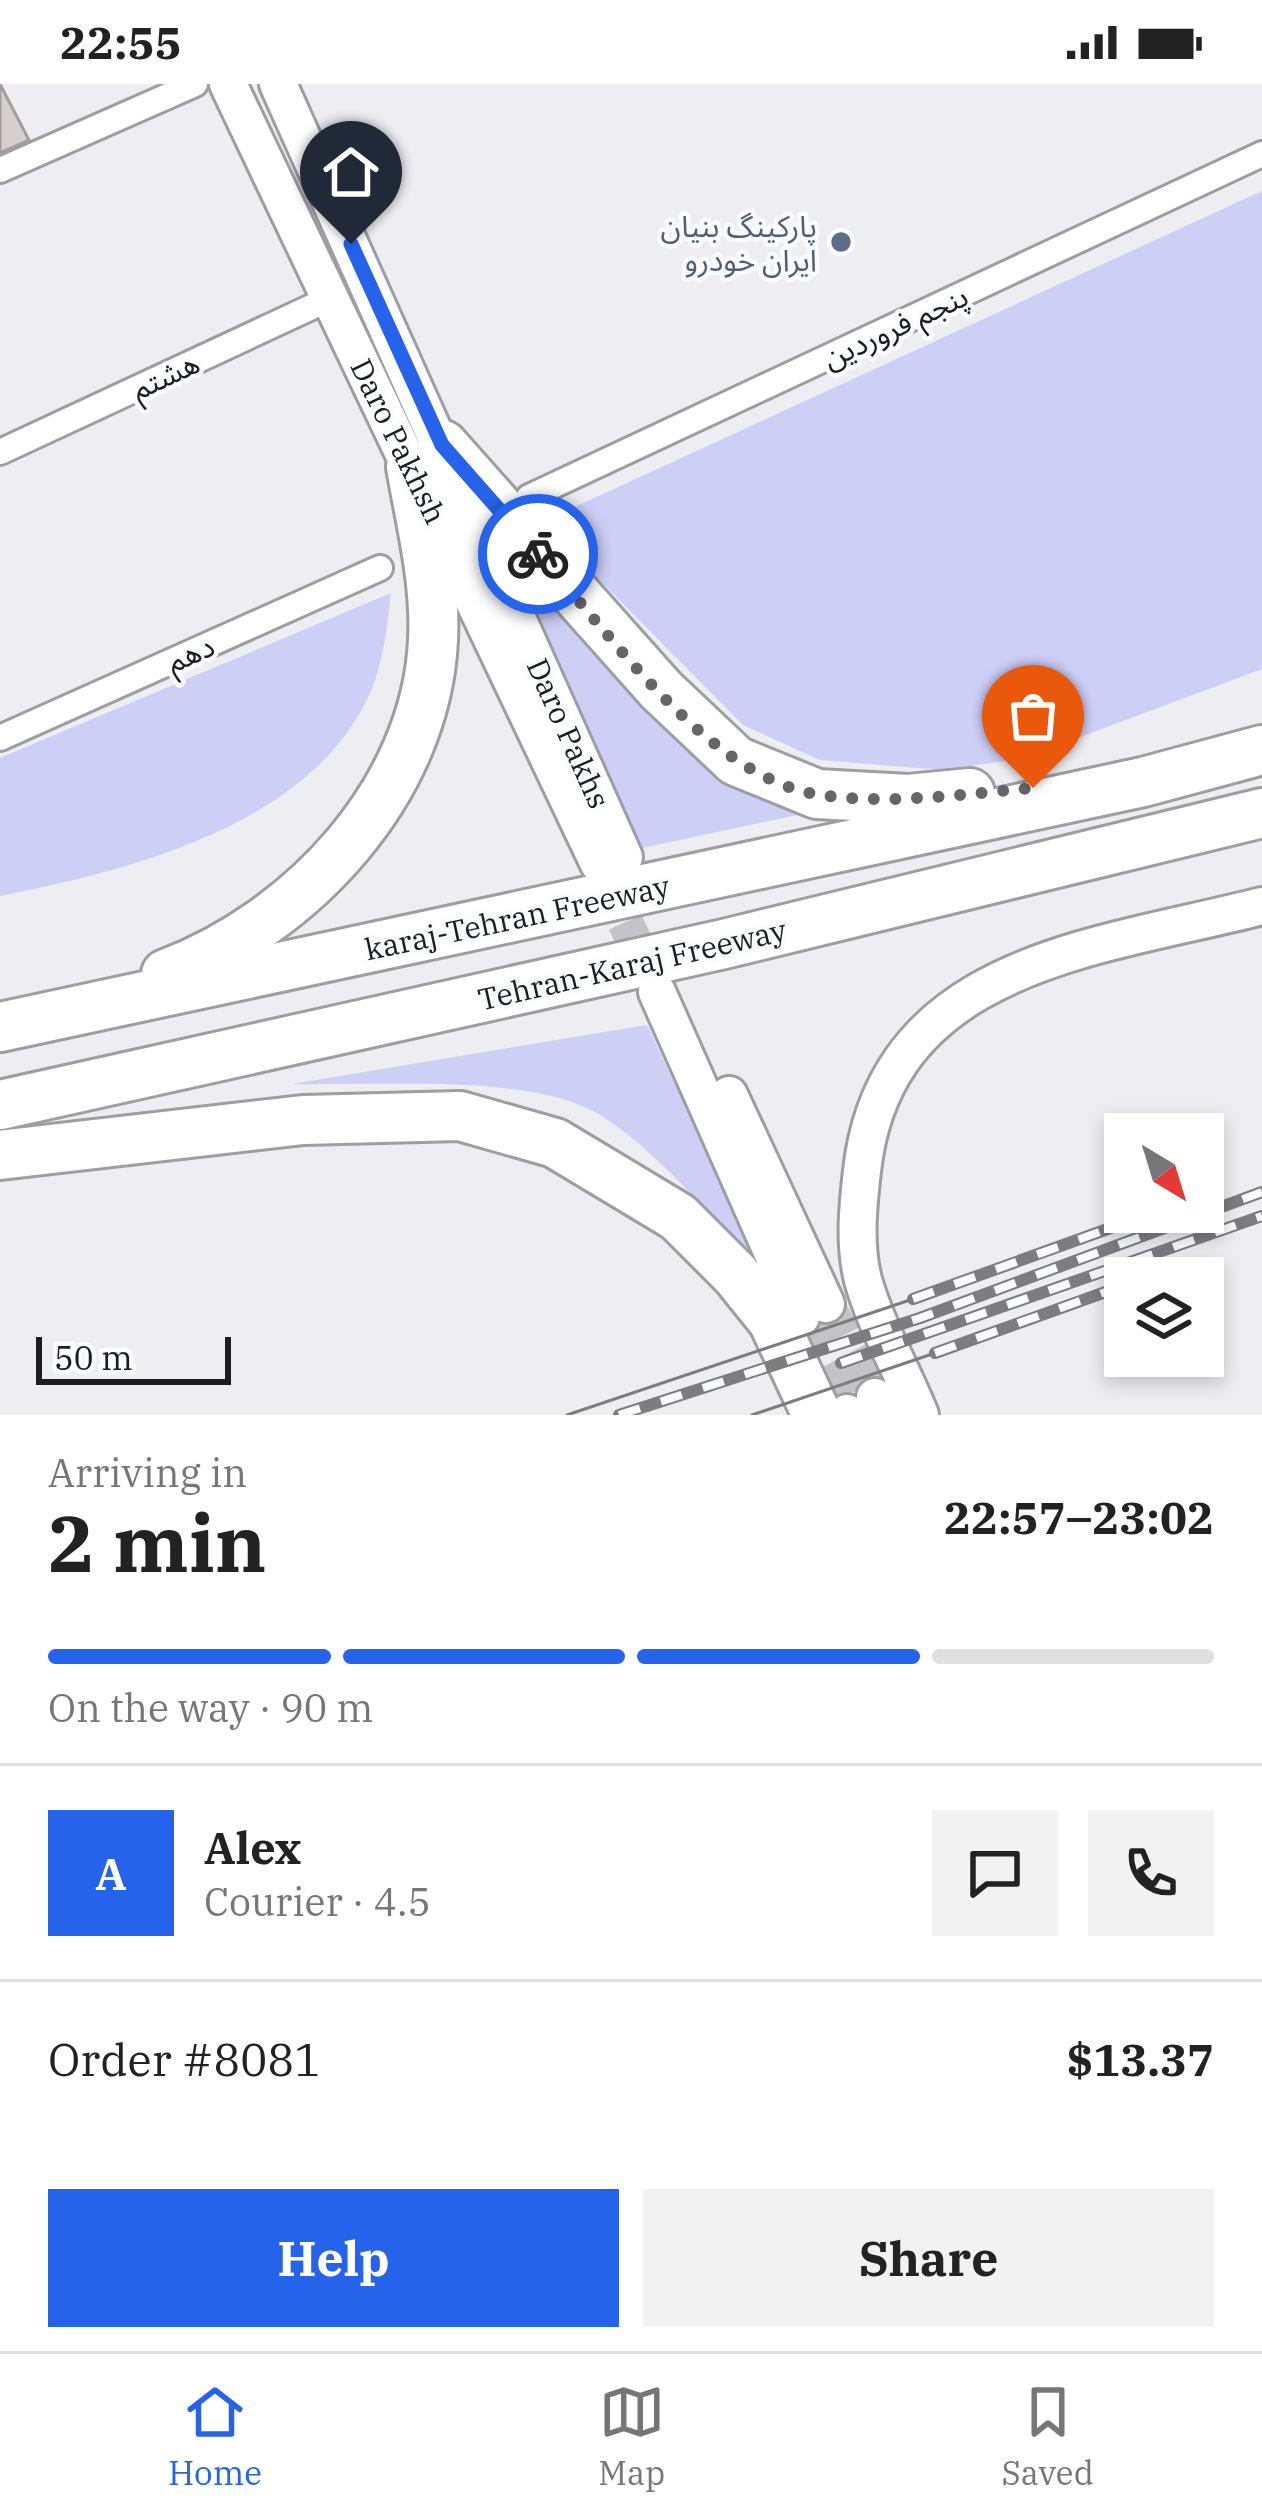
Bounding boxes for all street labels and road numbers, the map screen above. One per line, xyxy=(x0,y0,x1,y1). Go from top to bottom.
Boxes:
street label: پنجم فروردین xyxy=(816,275,976,381)
street label: هشتم xyxy=(125,342,207,412)
street label: Daro Pakhsh xyxy=(342,352,456,530)
street label: دهم xyxy=(160,625,222,685)
street label: Daro Pakhs xyxy=(519,652,619,814)
street label: karaj-Tehran Freeway xyxy=(361,866,673,968)
street label: Tehran-Karaj Freeway xyxy=(474,910,790,1018)

